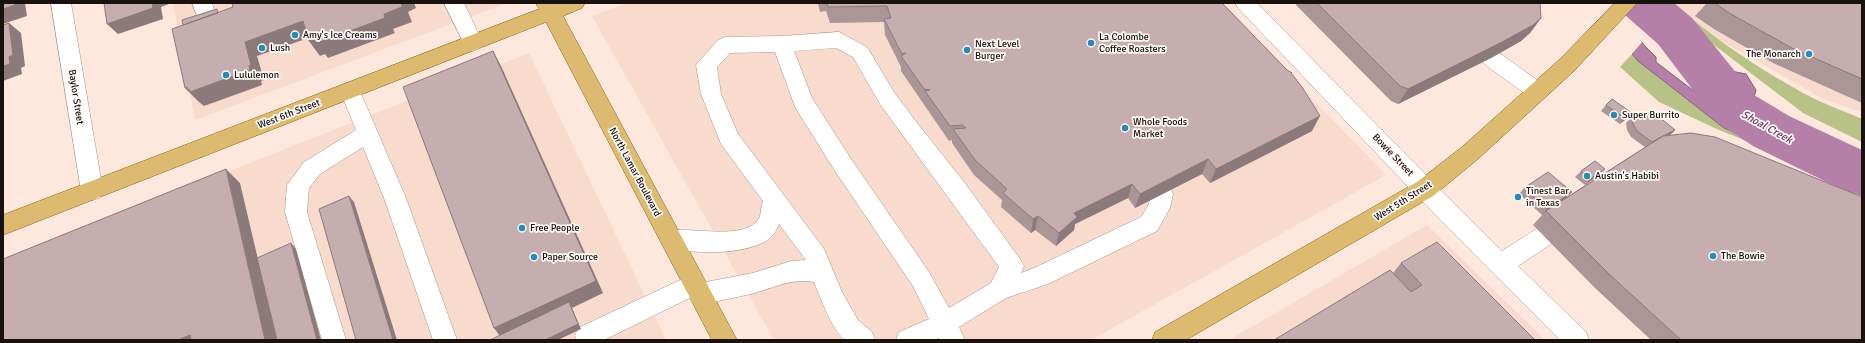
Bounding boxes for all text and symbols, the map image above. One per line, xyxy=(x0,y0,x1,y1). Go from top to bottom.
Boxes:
place label: Amy's Ice Creams xyxy=(303,29,378,41)
marker: Amy's Ice Creams xyxy=(290,30,300,40)
place label: La Colombe Coffee Roasters xyxy=(1099,31,1166,55)
place label: Next Level Burger xyxy=(975,38,1019,62)
marker: La Colombe Coffee Roasters xyxy=(1086,38,1096,48)
place label: Lush xyxy=(270,42,290,54)
marker: Lush xyxy=(257,43,267,53)
marker: Next Level Burger xyxy=(962,45,972,55)
place label: The Monarch xyxy=(1746,48,1801,60)
marker: The Monarch xyxy=(1804,49,1814,59)
street label: Baylor Street xyxy=(66,69,86,126)
place label: Lululemon xyxy=(234,69,279,81)
marker: Lululemon xyxy=(221,70,231,80)
street label: West 6th Street xyxy=(256,96,322,131)
water label: Shoal Creek xyxy=(1739,108,1796,147)
place label: Super Burrito xyxy=(1622,109,1680,121)
marker: Super Burrito xyxy=(1609,110,1619,120)
place label: Whole Foods Market xyxy=(1133,116,1188,140)
marker: Whole Foods Market xyxy=(1120,123,1130,133)
street label: North Lamar Boulevard xyxy=(606,125,664,219)
street label: Bowie Street xyxy=(1370,131,1417,179)
place label: Austin's Habibi xyxy=(1595,170,1659,182)
marker: Austin's Habibi xyxy=(1582,171,1592,181)
street label: West 5th Street xyxy=(1372,178,1434,224)
place label: Tinest Bar in Texas xyxy=(1526,185,1569,209)
marker: Tinest Bar in Texas xyxy=(1513,192,1523,202)
place label: Free People xyxy=(530,222,579,234)
marker: Free People xyxy=(517,223,527,233)
place label: The Bowie xyxy=(1721,250,1765,262)
place label: Paper Source xyxy=(542,251,598,263)
marker: The Bowie xyxy=(1708,251,1718,261)
marker: Paper Source xyxy=(529,252,539,262)

